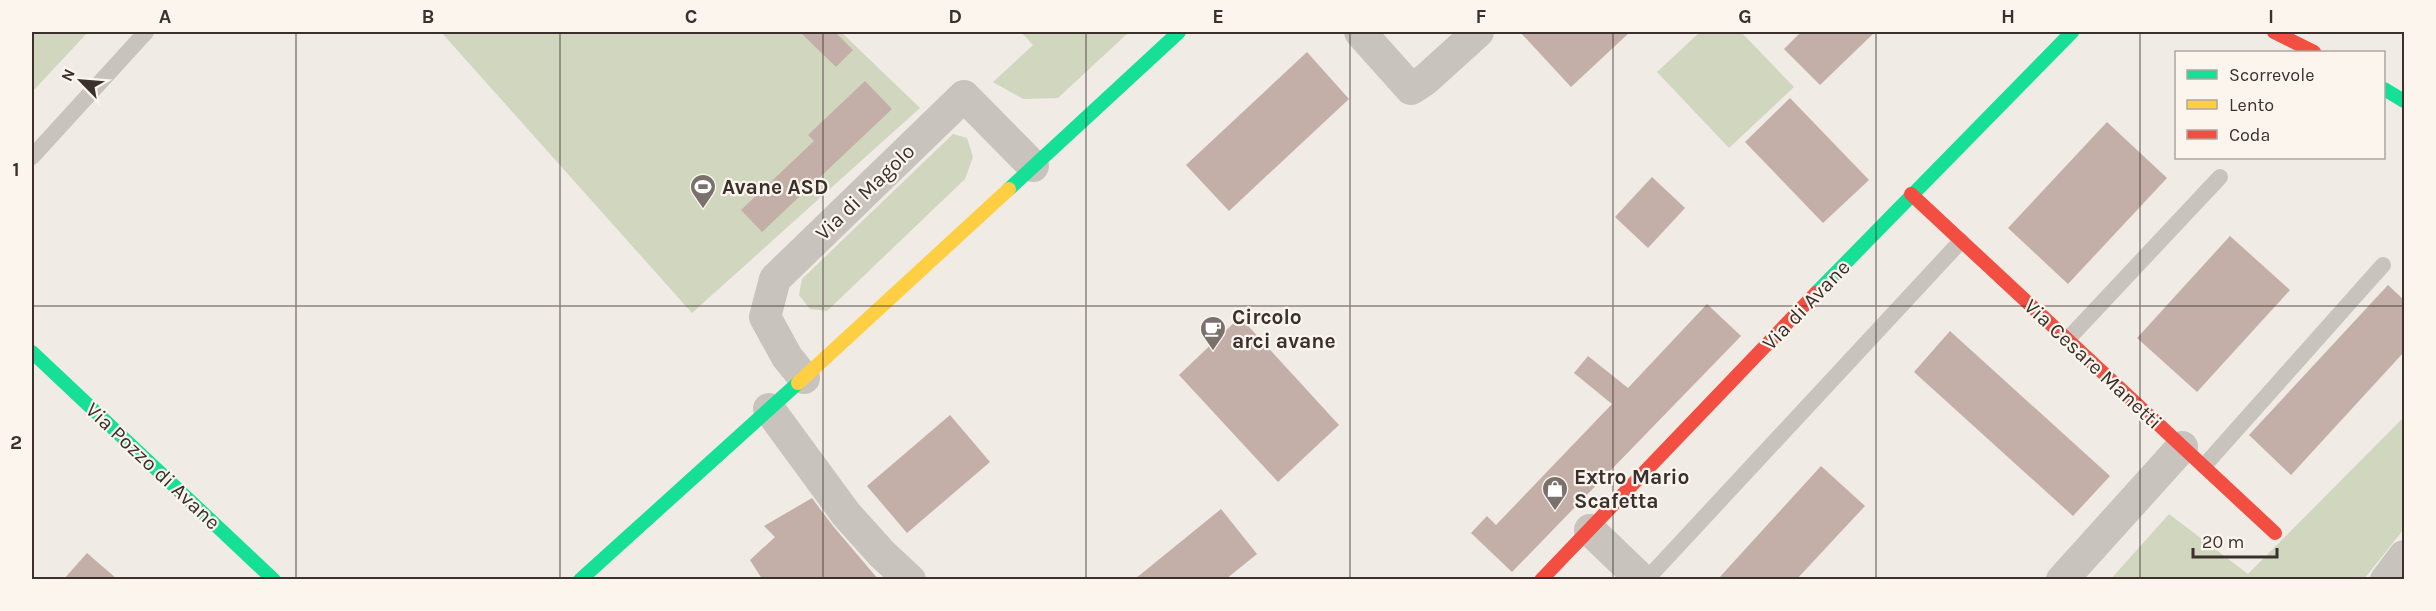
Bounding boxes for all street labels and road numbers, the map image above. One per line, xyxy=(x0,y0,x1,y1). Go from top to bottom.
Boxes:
street label: Via di Magolo xyxy=(811,139,919,245)
street label: Via di Avane xyxy=(1757,255,1855,355)
street label: Via Cesare Manetti xyxy=(2019,294,2167,434)
street label: Via Pozzo di Avane xyxy=(81,398,225,534)

